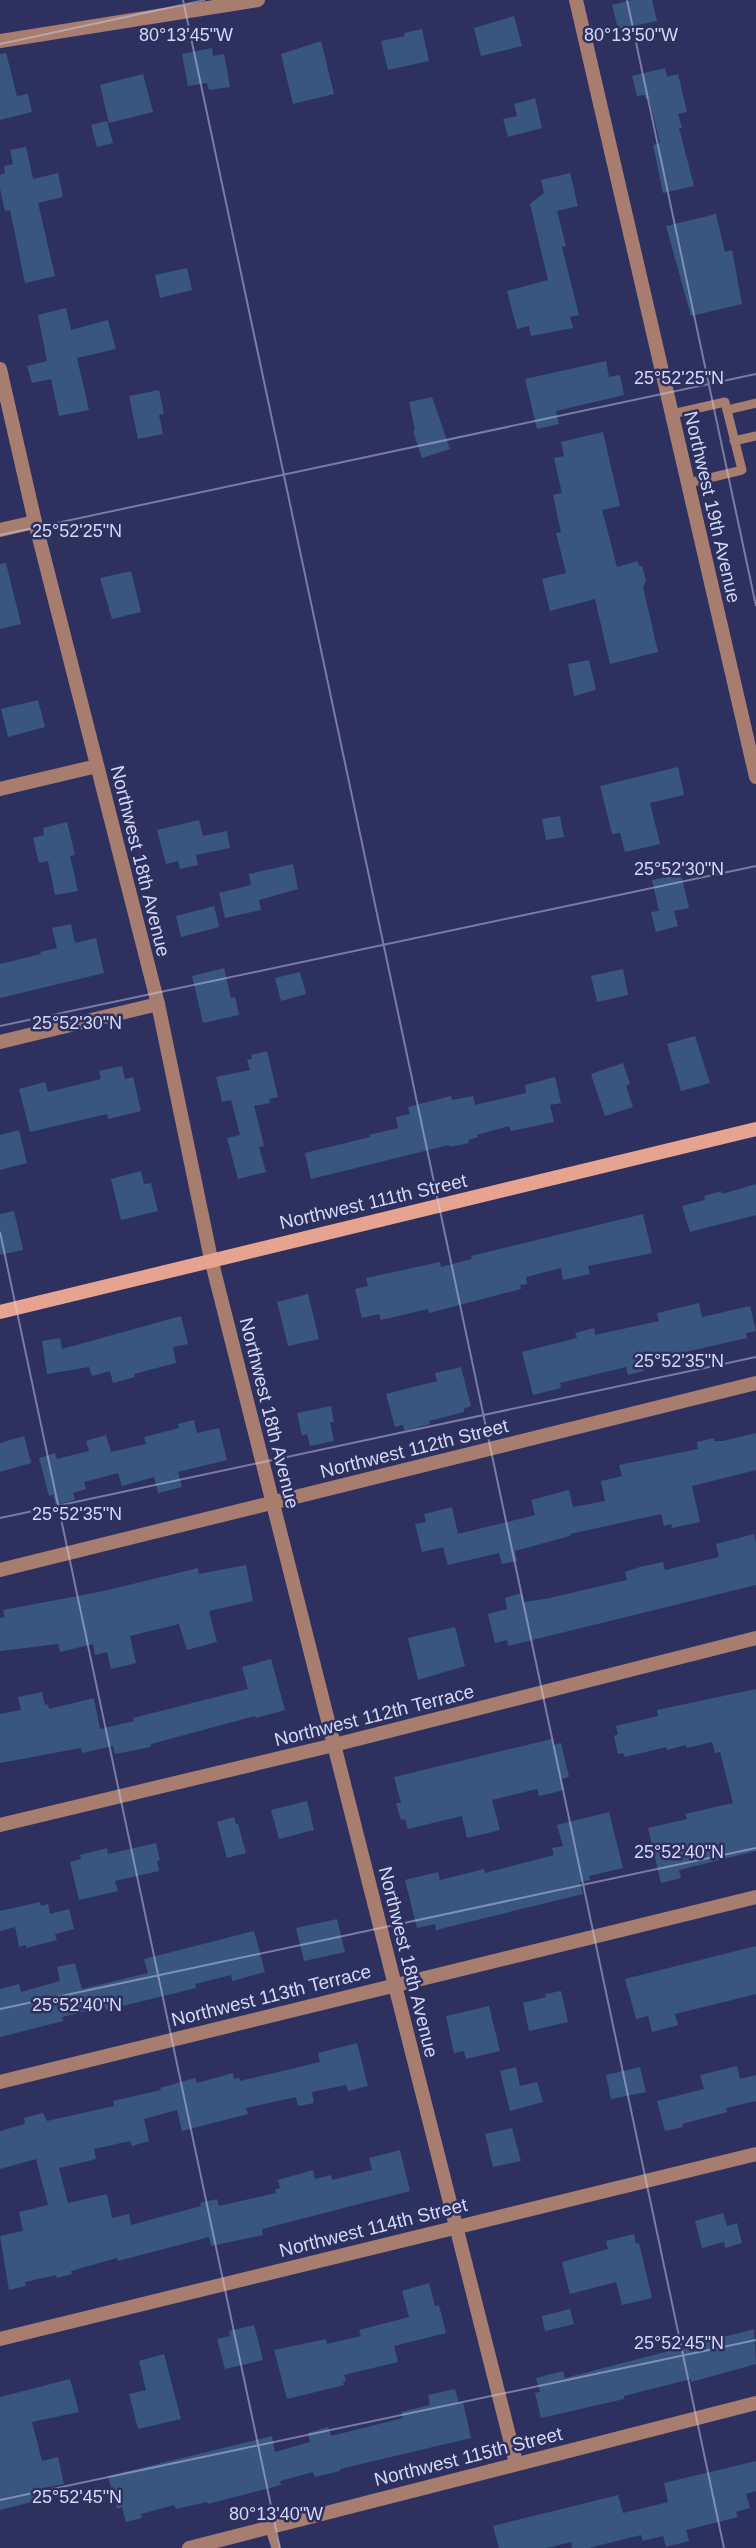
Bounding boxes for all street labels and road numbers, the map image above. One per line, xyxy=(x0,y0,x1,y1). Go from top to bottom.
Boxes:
street label: Northwest 19th Avenue xyxy=(680,409,745,605)
street label: Northwest 18th Avenue xyxy=(107,763,174,959)
street label: Northwest 111th Street xyxy=(277,1170,469,1233)
street label: Northwest 18th Avenue xyxy=(236,1315,303,1511)
street label: Northwest 112th Street xyxy=(318,1415,511,1482)
street label: Northwest 112th Terrace xyxy=(272,1680,476,1750)
street label: Northwest 18th Avenue xyxy=(375,1864,442,2060)
street label: Northwest 113th Terrace xyxy=(169,1960,373,2030)
street label: Northwest 114th Street xyxy=(277,2194,470,2261)
street label: Northwest 115th Street xyxy=(372,2423,565,2490)

